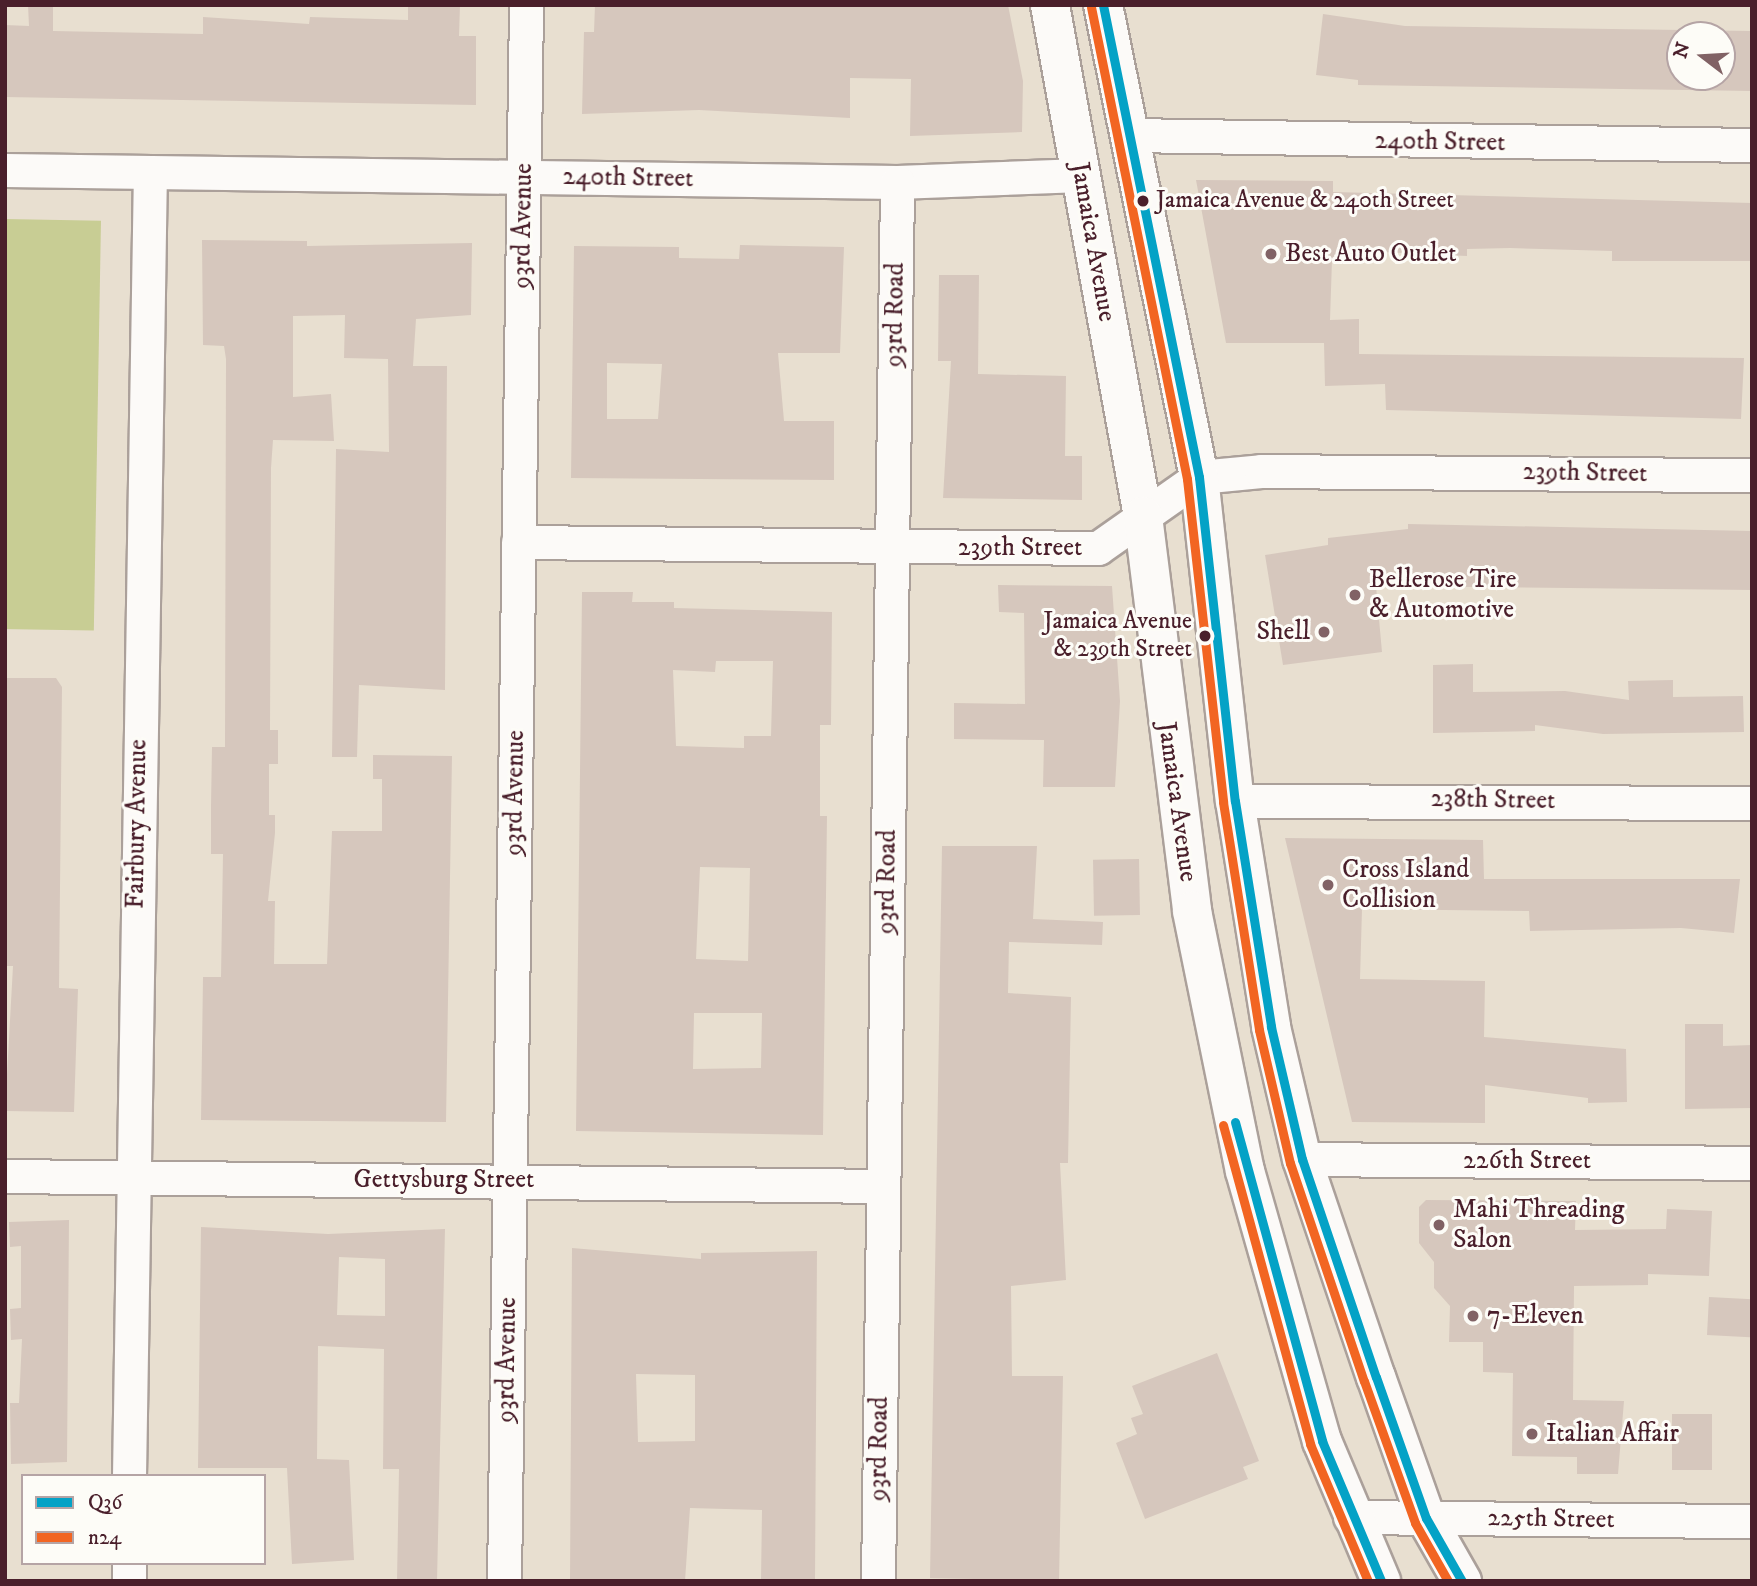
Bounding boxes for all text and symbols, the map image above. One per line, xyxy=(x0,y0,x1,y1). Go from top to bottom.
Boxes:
north arrow xyxy=(1666,21,1736,91)
text: N xyxy=(1669,39,1696,61)
street label: 240th Street xyxy=(1374,125,1506,159)
street label: Jamaica Avenue xyxy=(1064,160,1122,324)
street label: 240th Street xyxy=(562,161,694,195)
street label: 93rd Avenue xyxy=(506,163,540,289)
place label: Jamaica Avenue & 240th Street xyxy=(1156,187,1454,215)
marker: Jamaica Avenue & 240th Street xyxy=(1136,194,1150,208)
place label: Best Auto Outlet xyxy=(1285,238,1457,270)
marker: Best Auto Outlet xyxy=(1263,246,1279,262)
street label: 93rd Road xyxy=(878,262,912,368)
street label: 239th Street xyxy=(1522,456,1648,490)
street label: 239th Street xyxy=(958,532,1082,564)
place label: Bellerose Tire & Automotive xyxy=(1369,564,1517,626)
marker: Bellerose Tire & Automotive xyxy=(1347,587,1363,603)
place label: Jamaica Avenue & 239th Street xyxy=(1043,608,1192,664)
place label: Shell xyxy=(1256,616,1310,648)
marker: Shell xyxy=(1316,624,1332,640)
marker: Jamaica Avenue & 239th Street xyxy=(1198,629,1212,643)
street label: Jamaica Avenue xyxy=(1150,720,1204,884)
street label: 93rd Avenue xyxy=(498,730,532,856)
street label: Fairbury Avenue xyxy=(120,739,154,909)
street label: 238th Street xyxy=(1430,783,1556,817)
street label: 93rd Road xyxy=(870,829,904,935)
place label: Cross Island Collision xyxy=(1342,854,1469,916)
marker: Cross Island Collision xyxy=(1320,877,1336,893)
street label: 226th Street xyxy=(1463,1145,1591,1177)
street label: Gettysburg Street xyxy=(354,1164,534,1196)
place label: Mahi Threading Salon xyxy=(1453,1194,1624,1256)
marker: Mahi Threading Salon xyxy=(1431,1217,1447,1233)
street label: 93rd Avenue xyxy=(490,1297,524,1423)
place label: 7-Eleven xyxy=(1487,1300,1584,1332)
marker: 7-Eleven xyxy=(1465,1308,1481,1324)
street label: 93rd Road xyxy=(862,1396,896,1502)
place label: Italian Affair xyxy=(1546,1418,1679,1450)
marker: Italian Affair xyxy=(1524,1426,1540,1442)
legend xyxy=(21,1474,266,1565)
text: Q36 xyxy=(88,1490,122,1516)
street label: 225th Street xyxy=(1487,1502,1615,1536)
text: n24 xyxy=(88,1525,121,1551)

